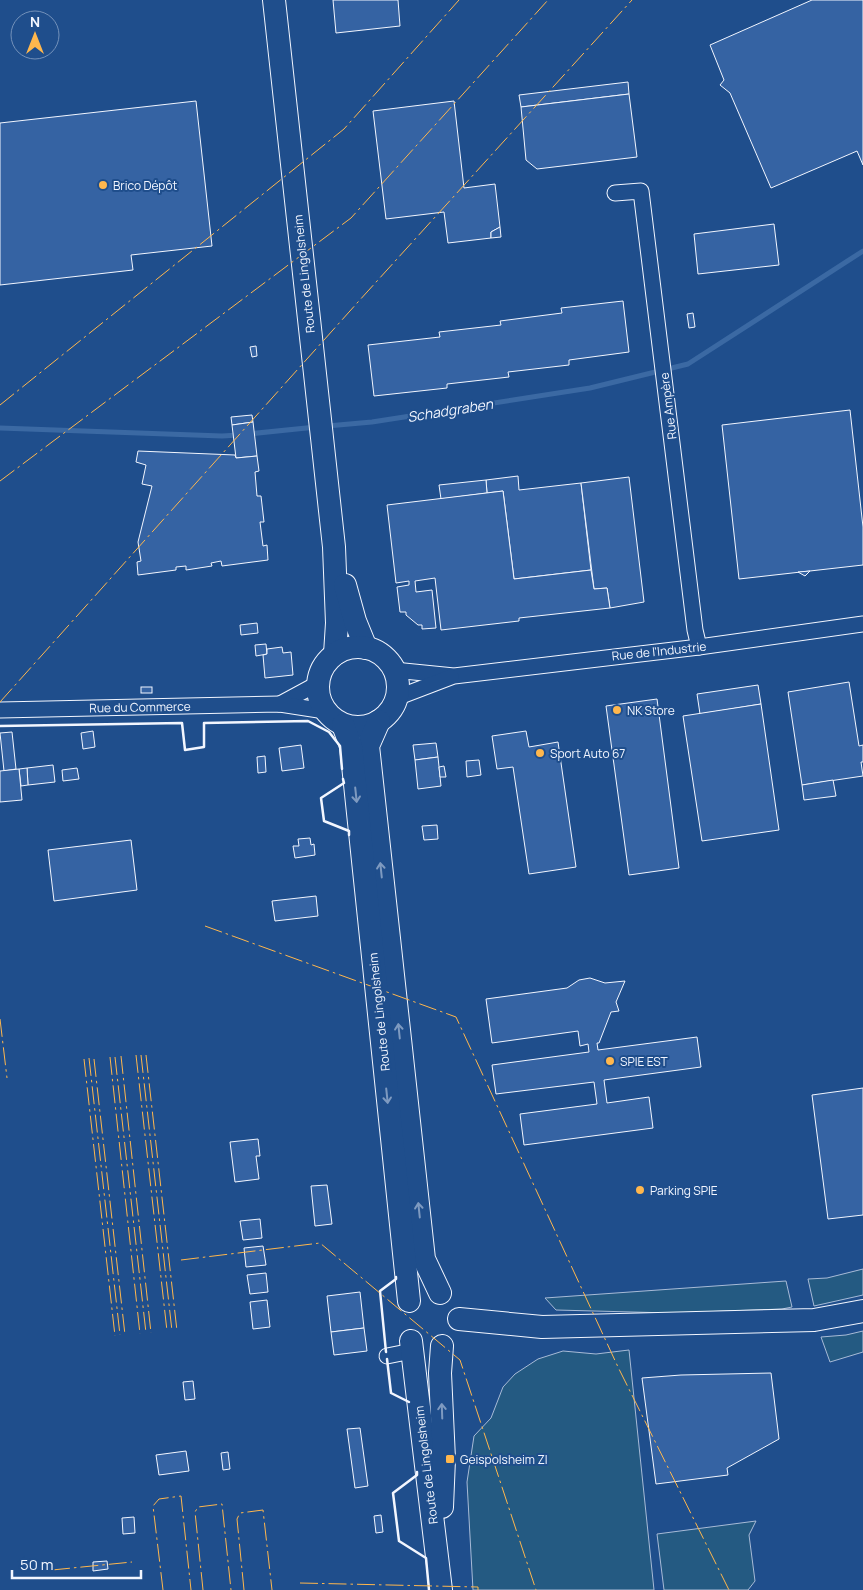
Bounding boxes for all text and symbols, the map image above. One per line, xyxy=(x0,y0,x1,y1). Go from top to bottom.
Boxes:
north arrow xyxy=(10,10,60,60)
text: N xyxy=(30,12,40,31)
place label: Brico Dépôt xyxy=(113,177,178,194)
marker: Brico Dépôt xyxy=(97,179,109,191)
street label: Route de Lingolsheim xyxy=(289,214,319,334)
street label: Rue Ampère xyxy=(655,372,681,440)
water label: Schadgraben xyxy=(406,394,495,426)
street label: Rue de l'Industrie xyxy=(611,638,707,664)
street label: Rue du Commerce xyxy=(89,698,191,716)
place label: NK Store xyxy=(627,702,675,719)
marker: NK Store xyxy=(611,704,623,716)
place label: Sport Auto 67 xyxy=(550,745,625,762)
marker: Sport Auto 67 xyxy=(534,747,546,759)
one-way arrow xyxy=(351,787,361,803)
one-way arrow xyxy=(376,862,386,878)
street label: Route de Lingolsheim xyxy=(364,952,394,1072)
one-way arrow xyxy=(394,1024,404,1040)
place label: SPIE EST xyxy=(620,1053,669,1070)
marker: SPIE EST xyxy=(604,1055,616,1067)
one-way arrow xyxy=(382,1088,392,1104)
place label: Parking SPIE xyxy=(650,1182,718,1199)
marker: Parking SPIE xyxy=(634,1184,646,1196)
one-way arrow xyxy=(414,1203,424,1219)
one-way arrow xyxy=(437,1403,447,1420)
street label: Route de Lingolsheim xyxy=(410,1405,442,1525)
place label: Geispolsheim ZI xyxy=(460,1451,548,1468)
marker: Geispolsheim ZI xyxy=(444,1453,456,1465)
scale bar xyxy=(12,1548,141,1580)
text: 50 m xyxy=(20,1554,54,1575)

